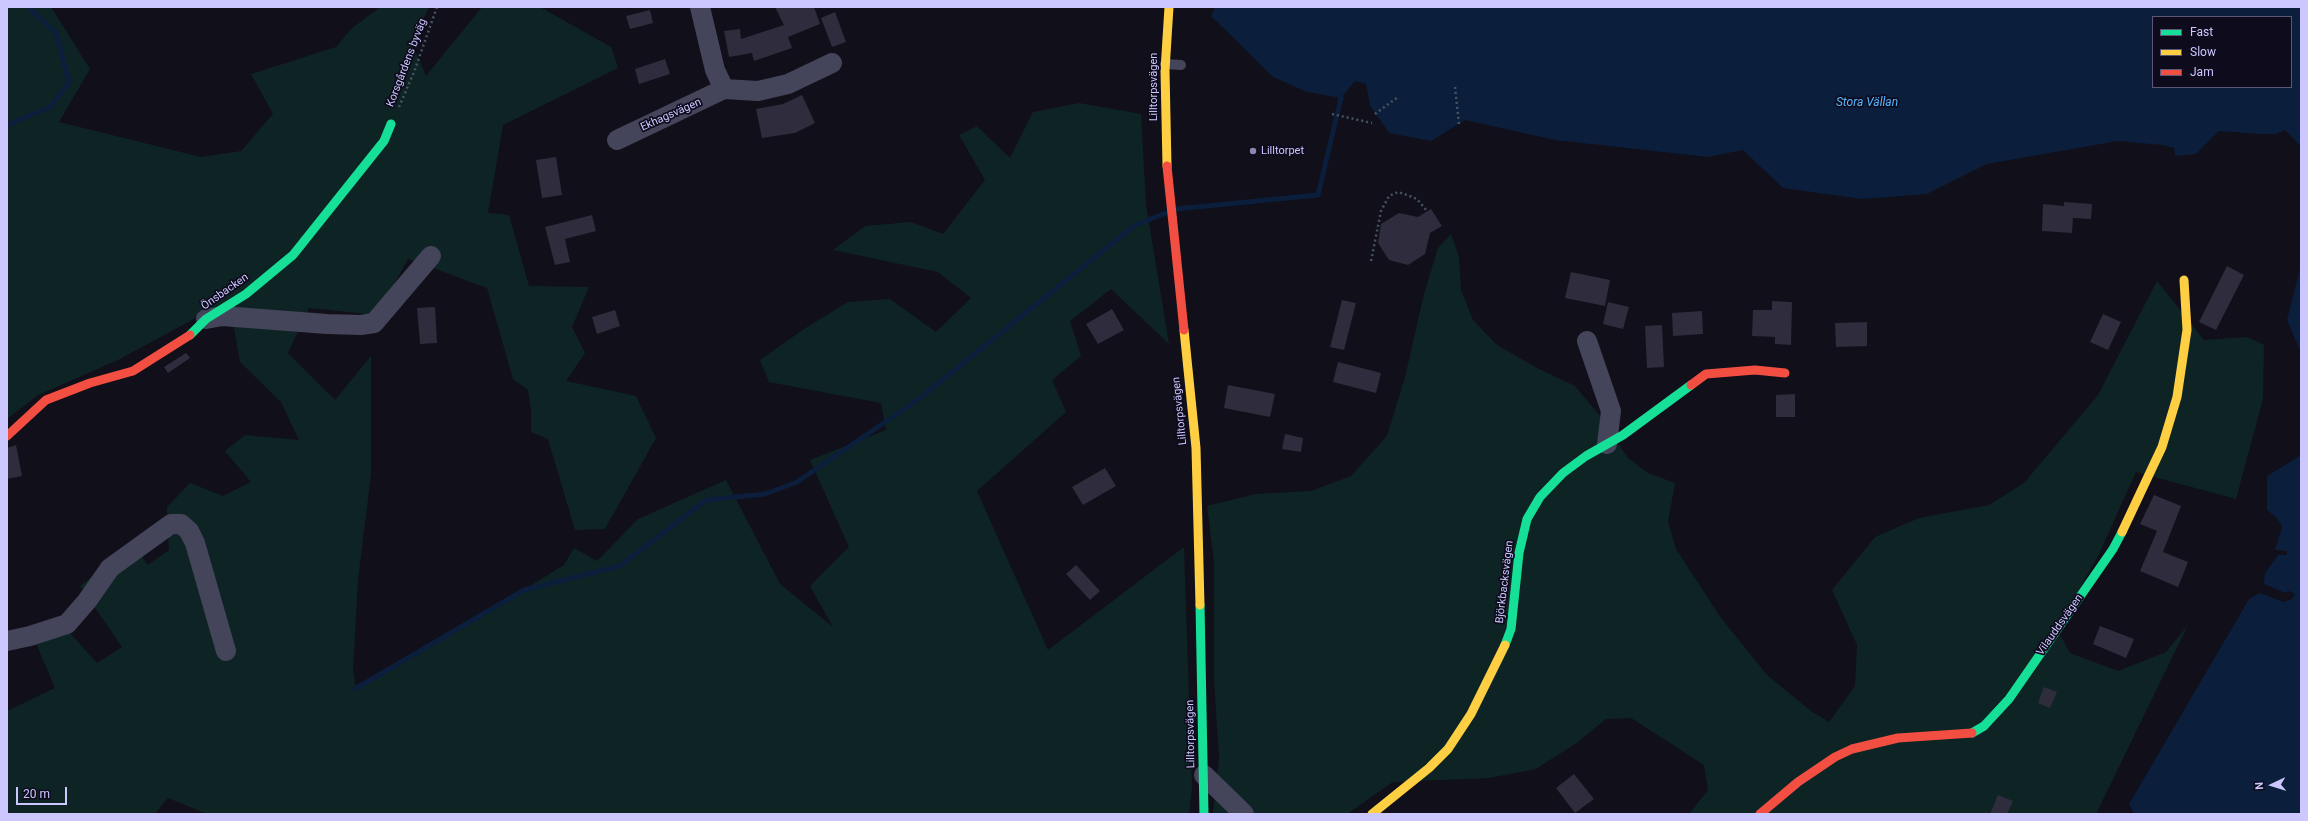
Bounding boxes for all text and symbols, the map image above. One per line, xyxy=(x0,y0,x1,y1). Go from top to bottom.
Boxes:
legend xyxy=(2152,16,2292,88)
street label: Korsgårdens byväg xyxy=(384,17,430,109)
text: Fast xyxy=(2190,25,2213,39)
text: Slow xyxy=(2190,45,2216,59)
street label: Lilltorpsvägen xyxy=(1147,53,1161,121)
text: Jam xyxy=(2190,65,2214,79)
street label: Ekhagsvägen xyxy=(639,96,703,134)
water label: Stora Vällan xyxy=(1836,96,1898,110)
place label: Lilltorpet xyxy=(1261,144,1304,158)
marker: Lilltorpet xyxy=(1248,146,1258,156)
street label: Önsbacken xyxy=(199,271,251,313)
street label: Lilltorpsvägen xyxy=(1170,376,1190,446)
street label: Björkbacksvägen xyxy=(1493,540,1517,624)
street label: Vilauddsvägen xyxy=(2034,592,2086,658)
street label: Lilltorpsvägen xyxy=(1184,700,1198,768)
north arrow xyxy=(2252,765,2292,805)
scale bar xyxy=(18,779,69,805)
text: N xyxy=(2253,782,2266,790)
text: 20 m xyxy=(23,787,50,801)

